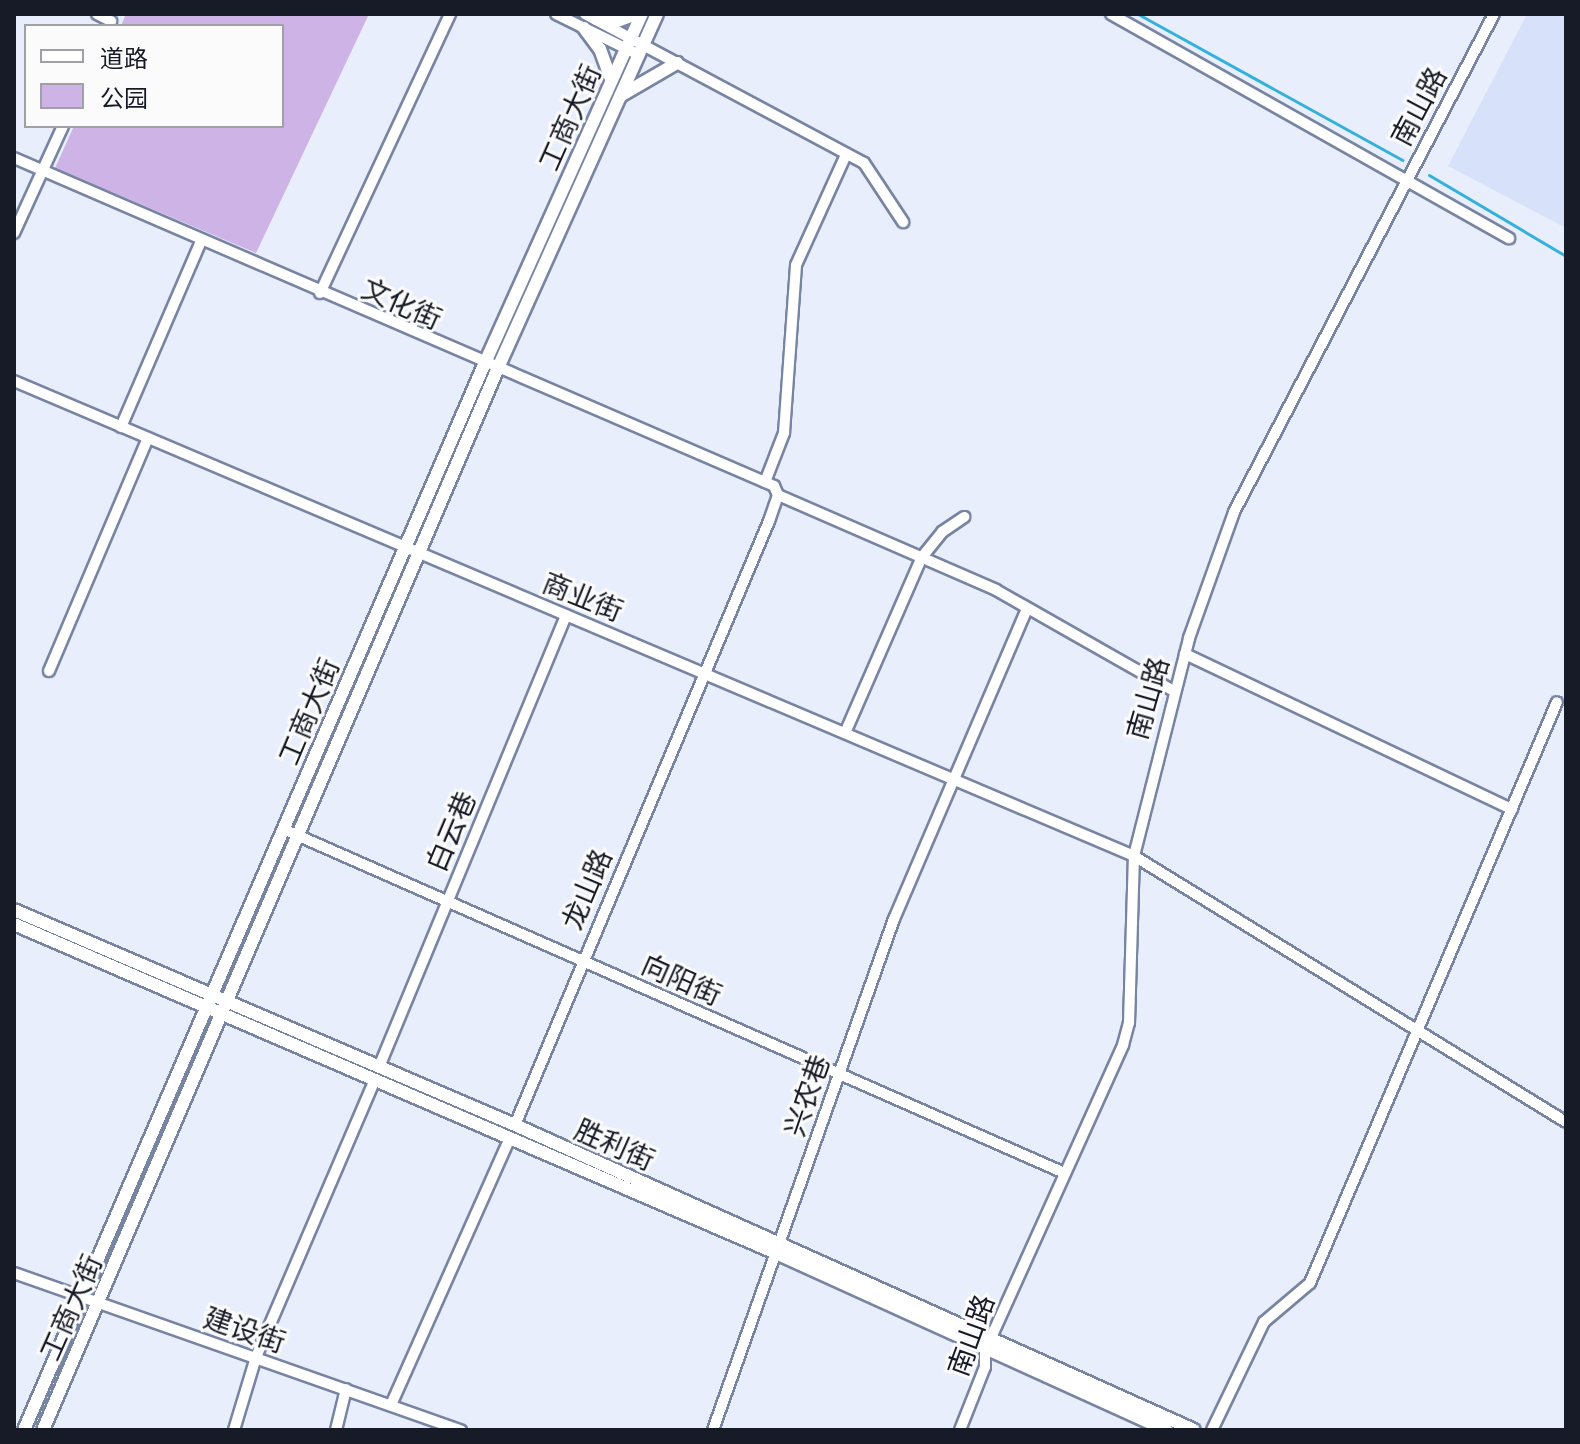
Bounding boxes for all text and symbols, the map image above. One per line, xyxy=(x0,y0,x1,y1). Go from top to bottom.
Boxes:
legend xyxy=(24,24,284,128)
text: 道路 xyxy=(100,43,148,72)
street label: 工商大街 xyxy=(531,59,607,175)
street label: 南山路 xyxy=(1383,61,1453,151)
text: 公园 xyxy=(100,83,148,112)
street label: 文化街 xyxy=(357,271,447,335)
street label: 商业街 xyxy=(538,565,628,627)
street label: 工商大街 xyxy=(271,653,345,769)
street label: 南山路 xyxy=(1119,653,1175,743)
street label: 白云巷 xyxy=(418,786,482,876)
street label: 龙山路 xyxy=(554,844,618,934)
street label: 向阳街 xyxy=(637,947,727,1011)
street label: 兴农巷 xyxy=(776,1050,836,1140)
street label: 胜利街 xyxy=(570,1112,660,1176)
street label: 工商大街 xyxy=(32,1249,108,1365)
street label: 南山路 xyxy=(940,1290,1000,1380)
street label: 建设街 xyxy=(200,1299,290,1359)

